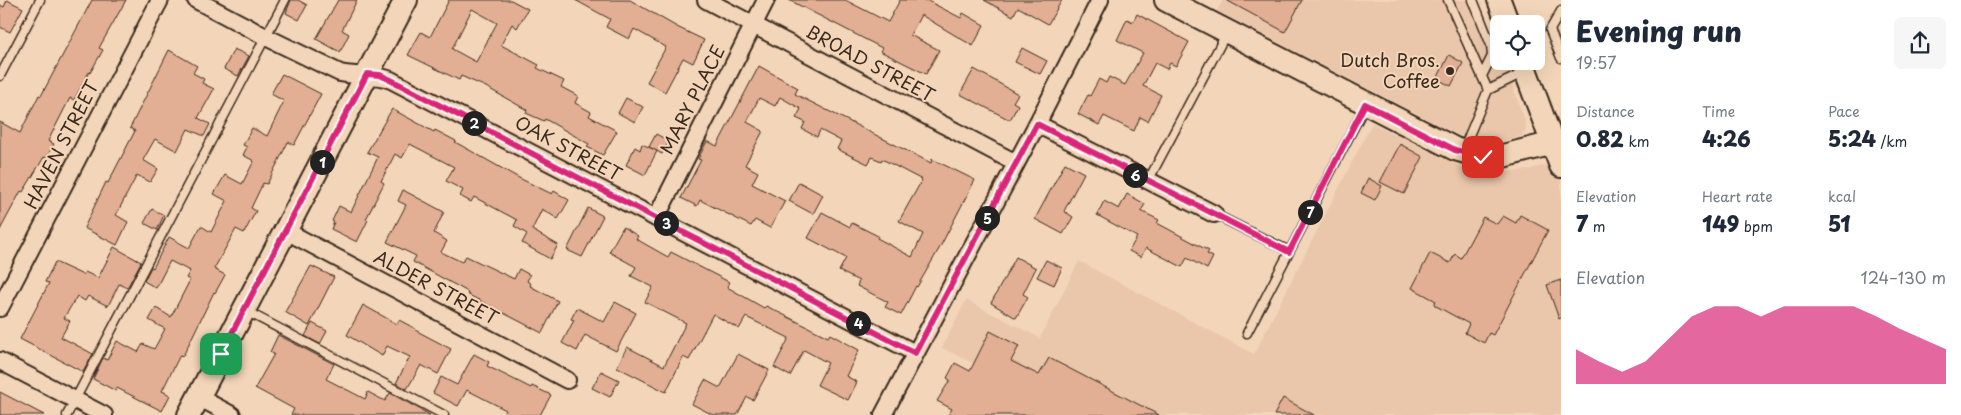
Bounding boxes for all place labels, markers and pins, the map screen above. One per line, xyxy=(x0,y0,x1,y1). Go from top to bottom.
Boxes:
place label: Dutch Bros. Coffee xyxy=(1340,46,1440,94)
marker: Dutch Bros. Coffee xyxy=(1444,65,1456,77)
pin: 2 xyxy=(462,110,486,136)
pin xyxy=(1462,136,1504,178)
pin: 1 xyxy=(310,150,334,174)
pin: 6 xyxy=(1122,162,1148,188)
pin: 7 xyxy=(1298,200,1322,224)
pin: 5 xyxy=(974,206,1000,230)
pin: 3 xyxy=(654,210,678,236)
pin: 4 xyxy=(846,310,870,336)
pin xyxy=(200,333,242,375)

